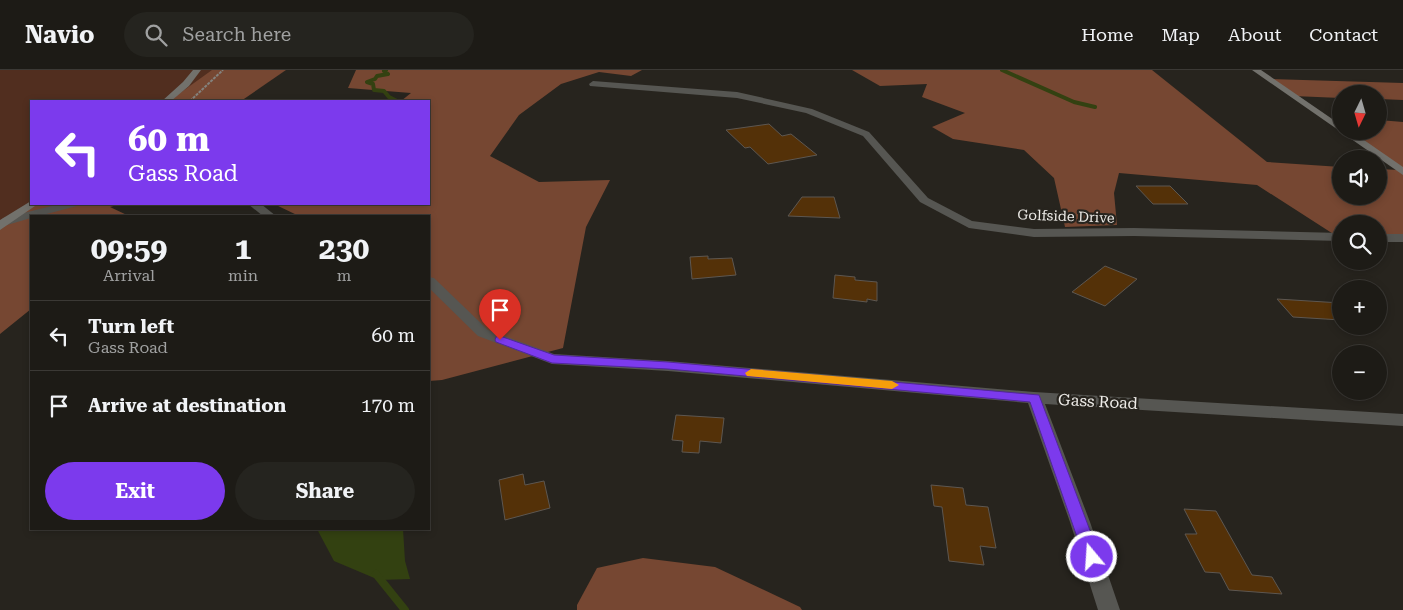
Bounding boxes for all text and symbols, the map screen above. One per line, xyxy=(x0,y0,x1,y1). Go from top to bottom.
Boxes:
search box xyxy=(124,12,474,57)
text: Navio xyxy=(25,21,94,49)
icon: search xyxy=(142,21,170,49)
text: Search here xyxy=(182,23,291,46)
text: Home xyxy=(1081,24,1133,45)
text: Map xyxy=(1161,24,1200,45)
text: About xyxy=(1228,24,1281,45)
text: Contact xyxy=(1309,24,1378,45)
north arrow xyxy=(1332,85,1388,140)
map controls xyxy=(1332,85,1387,400)
text: 60 m xyxy=(128,119,210,160)
icon: left xyxy=(45,120,110,185)
button: sound xyxy=(1332,150,1387,205)
text: Gass Road xyxy=(128,161,238,186)
street label: Golfside Drive xyxy=(1017,206,1115,226)
button: search xyxy=(1332,215,1387,270)
text: 09:59 xyxy=(91,231,167,266)
text: 1 xyxy=(235,231,251,266)
text: 230 xyxy=(319,231,369,266)
text: Arrival xyxy=(103,266,155,285)
text: min xyxy=(228,266,258,285)
text: m xyxy=(337,266,351,285)
button: + xyxy=(1332,280,1387,335)
pin xyxy=(479,289,521,340)
icon: arrive xyxy=(486,296,514,324)
text: Turn left xyxy=(88,315,174,338)
icon: left xyxy=(45,322,73,350)
text: 60 m xyxy=(372,324,415,347)
text: Gass Road xyxy=(88,338,168,357)
button: − xyxy=(1332,345,1387,400)
street label: Gass Road xyxy=(1058,390,1138,413)
icon: arrive xyxy=(45,392,73,420)
text: Arrive at destination xyxy=(88,394,286,417)
text: 170 m xyxy=(361,394,415,417)
button: Exit xyxy=(45,462,225,520)
button: Share xyxy=(235,462,415,520)
position arrow xyxy=(1065,530,1117,582)

